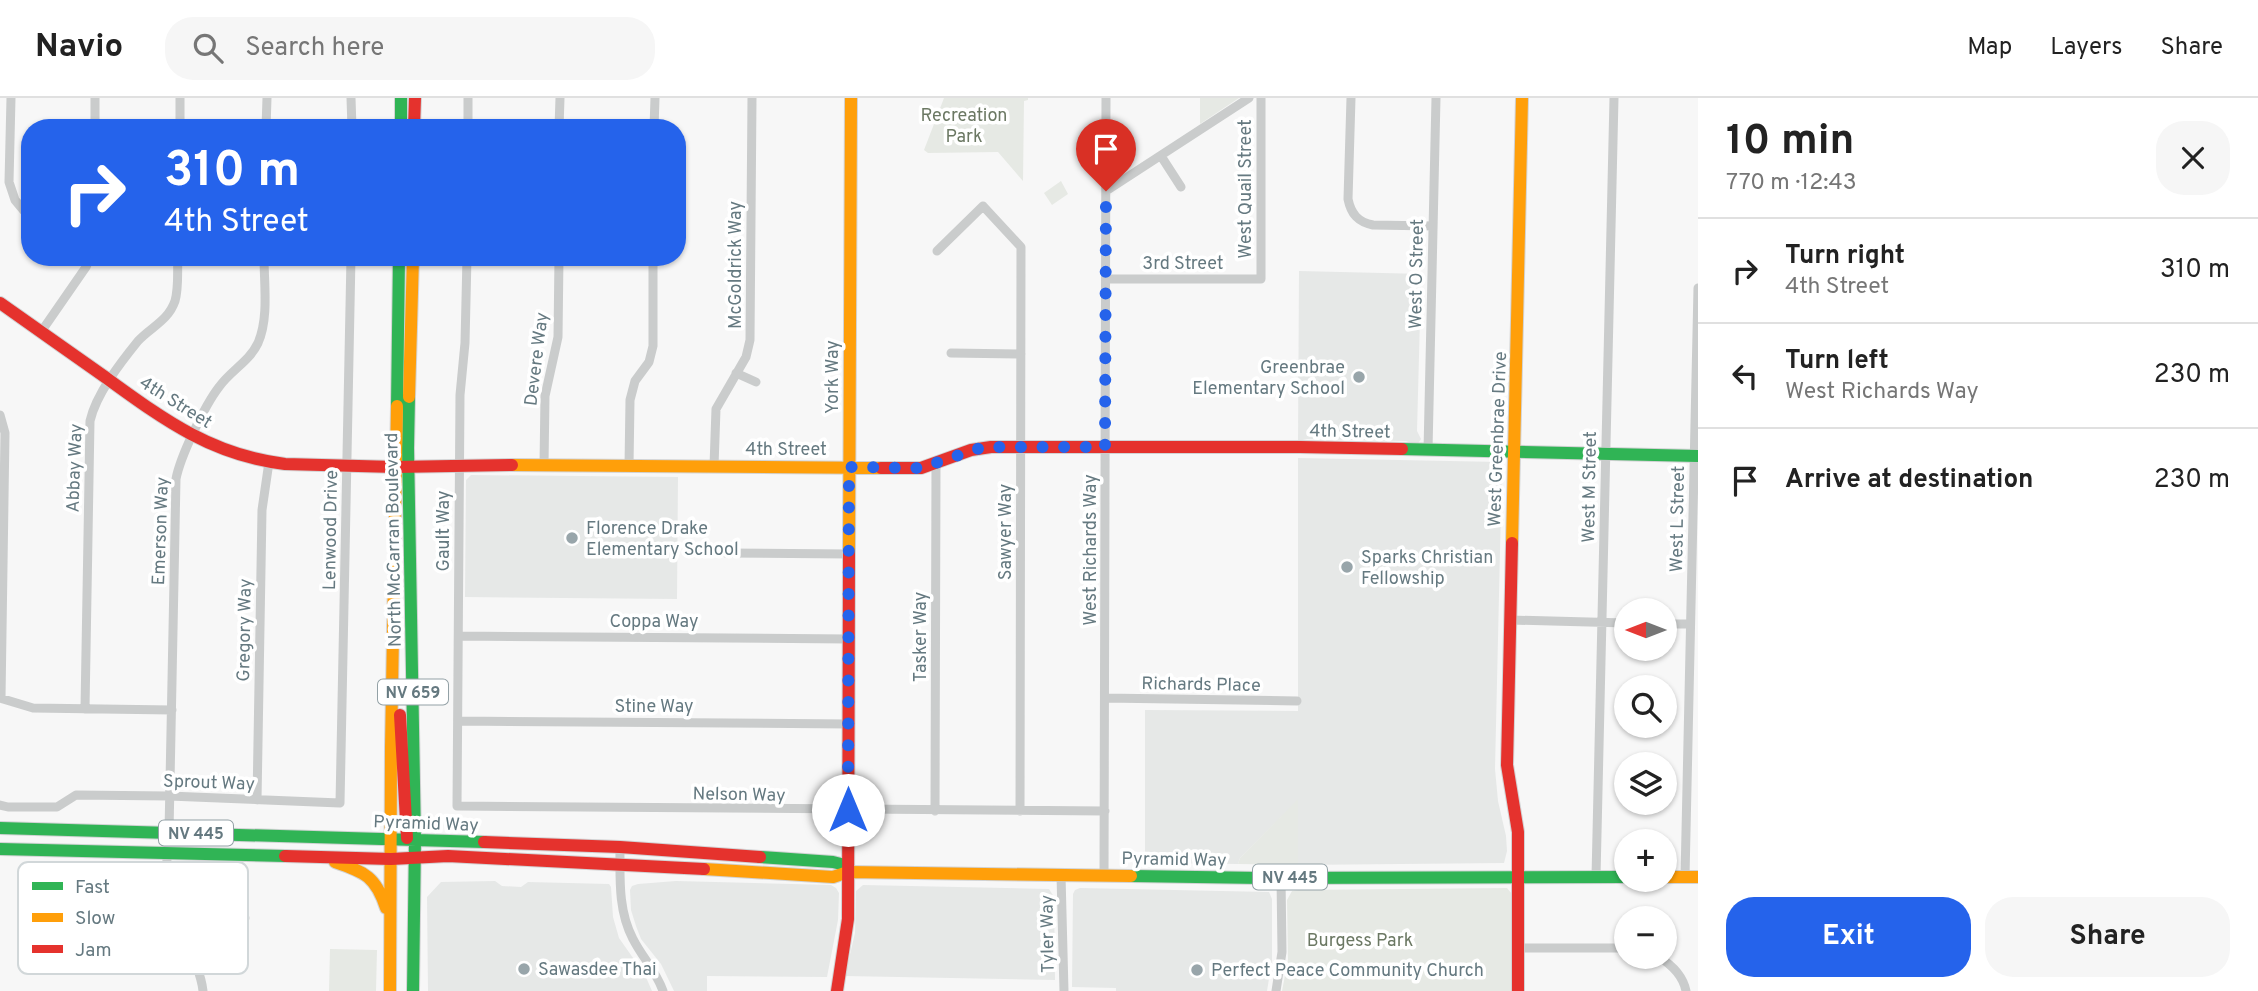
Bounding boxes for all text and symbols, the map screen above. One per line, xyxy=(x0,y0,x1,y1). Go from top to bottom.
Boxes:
search box xyxy=(165,17,655,80)
text: Navio xyxy=(35,27,123,69)
icon: search xyxy=(189,29,227,67)
text: Search here xyxy=(245,32,384,65)
text: Map xyxy=(1967,33,2012,63)
text: Layers xyxy=(2050,33,2122,63)
text: Share xyxy=(2160,33,2223,63)
park label: Recreation Park xyxy=(920,105,1008,149)
text: 10 min xyxy=(1726,116,1854,169)
pin xyxy=(1076,119,1136,191)
street label: West Quail Street xyxy=(1235,119,1258,259)
button: close xyxy=(2156,121,2230,195)
icon: arrive xyxy=(1087,130,1125,168)
text: 310 m xyxy=(164,142,300,204)
icon: right xyxy=(49,147,140,238)
text: 770 m · 12:43 xyxy=(1726,169,1857,198)
street label: McGoldrick Way xyxy=(725,201,748,329)
text: 4th Street xyxy=(164,203,309,243)
street label: West O Street xyxy=(1405,219,1430,329)
text: Turn right xyxy=(1785,240,1905,273)
icon: right xyxy=(1726,252,1764,290)
street label: 3rd Street xyxy=(1142,253,1224,276)
text: 310 m xyxy=(2160,254,2230,287)
text: 4th Street xyxy=(1785,273,1889,302)
street label: Devere Way xyxy=(520,311,555,407)
street label: York Way xyxy=(822,340,845,414)
text: Turn left xyxy=(1785,345,1889,378)
street label: West Greenbrae Drive xyxy=(1484,351,1513,527)
place label: Greenbrae Elementary School xyxy=(1192,357,1345,401)
icon: left xyxy=(1726,357,1764,395)
text: 230 m xyxy=(2154,359,2230,392)
marker: Greenbrae Elementary School xyxy=(1351,369,1367,385)
street label: 4th Street xyxy=(135,372,216,435)
text: West Richards Way xyxy=(1785,378,1979,407)
street label: 4th Street xyxy=(1309,420,1391,445)
street label: Abbay Way xyxy=(62,423,89,513)
street label: West M Street xyxy=(1578,431,1603,543)
street label: North McCarran Boulevard xyxy=(381,433,408,647)
street label: 4th Street xyxy=(745,439,827,462)
icon: arrive xyxy=(1726,462,1764,500)
text: Arrive at destination xyxy=(1785,464,2033,497)
text: 230 m xyxy=(2154,464,2230,497)
street label: West L Street xyxy=(1666,465,1691,573)
street label: Lenwood Drive xyxy=(319,470,344,590)
street label: West Richards Way xyxy=(1080,474,1103,626)
street label: Emerson Way xyxy=(148,476,175,586)
street label: Sawyer Way xyxy=(995,484,1018,580)
street label: Gault Way xyxy=(433,490,456,572)
place label: Florence Drake Elementary School xyxy=(586,518,739,562)
marker: Florence Drake Elementary School xyxy=(564,530,580,546)
place label: Sparks Christian Fellowship xyxy=(1361,547,1493,591)
marker: Sparks Christian Fellowship xyxy=(1339,559,1355,575)
street label: Gregory Way xyxy=(233,578,258,682)
street label: Tasker Way xyxy=(910,592,933,682)
north arrow xyxy=(1614,598,1676,662)
map controls xyxy=(1614,598,1677,969)
street label: Coppa Way xyxy=(609,611,699,634)
street label: Richards Place xyxy=(1141,673,1261,698)
button: search xyxy=(1614,675,1677,738)
road number: NV 659 xyxy=(378,680,448,705)
street label: Stine Way xyxy=(614,696,694,719)
button: layers xyxy=(1614,752,1677,815)
street label: Sprout Way xyxy=(163,770,255,797)
position arrow xyxy=(811,773,885,847)
street label: Nelson Way xyxy=(692,783,786,808)
street label: Pyramid Way xyxy=(373,811,479,838)
road number: NV 445 xyxy=(159,820,233,846)
button: + xyxy=(1614,829,1677,892)
street label: Pyramid Way xyxy=(1121,848,1227,873)
legend xyxy=(18,862,248,974)
road number: NV 445 xyxy=(1253,864,1327,890)
text: Fast xyxy=(75,876,110,900)
street label: Tyler Way xyxy=(1036,895,1061,973)
button: Exit xyxy=(1726,897,1971,977)
button: Share xyxy=(1985,897,2230,977)
button: − xyxy=(1614,906,1677,969)
text: Slow xyxy=(75,907,115,931)
park label: Burgess Park xyxy=(1307,930,1413,953)
text: Jam xyxy=(75,939,112,963)
place label: Sawasdee Thai xyxy=(538,959,657,982)
place label: Perfect Peace Community Church xyxy=(1211,960,1484,983)
marker: Sawasdee Thai xyxy=(516,961,532,977)
marker: Perfect Peace Community Church xyxy=(1189,962,1205,978)

